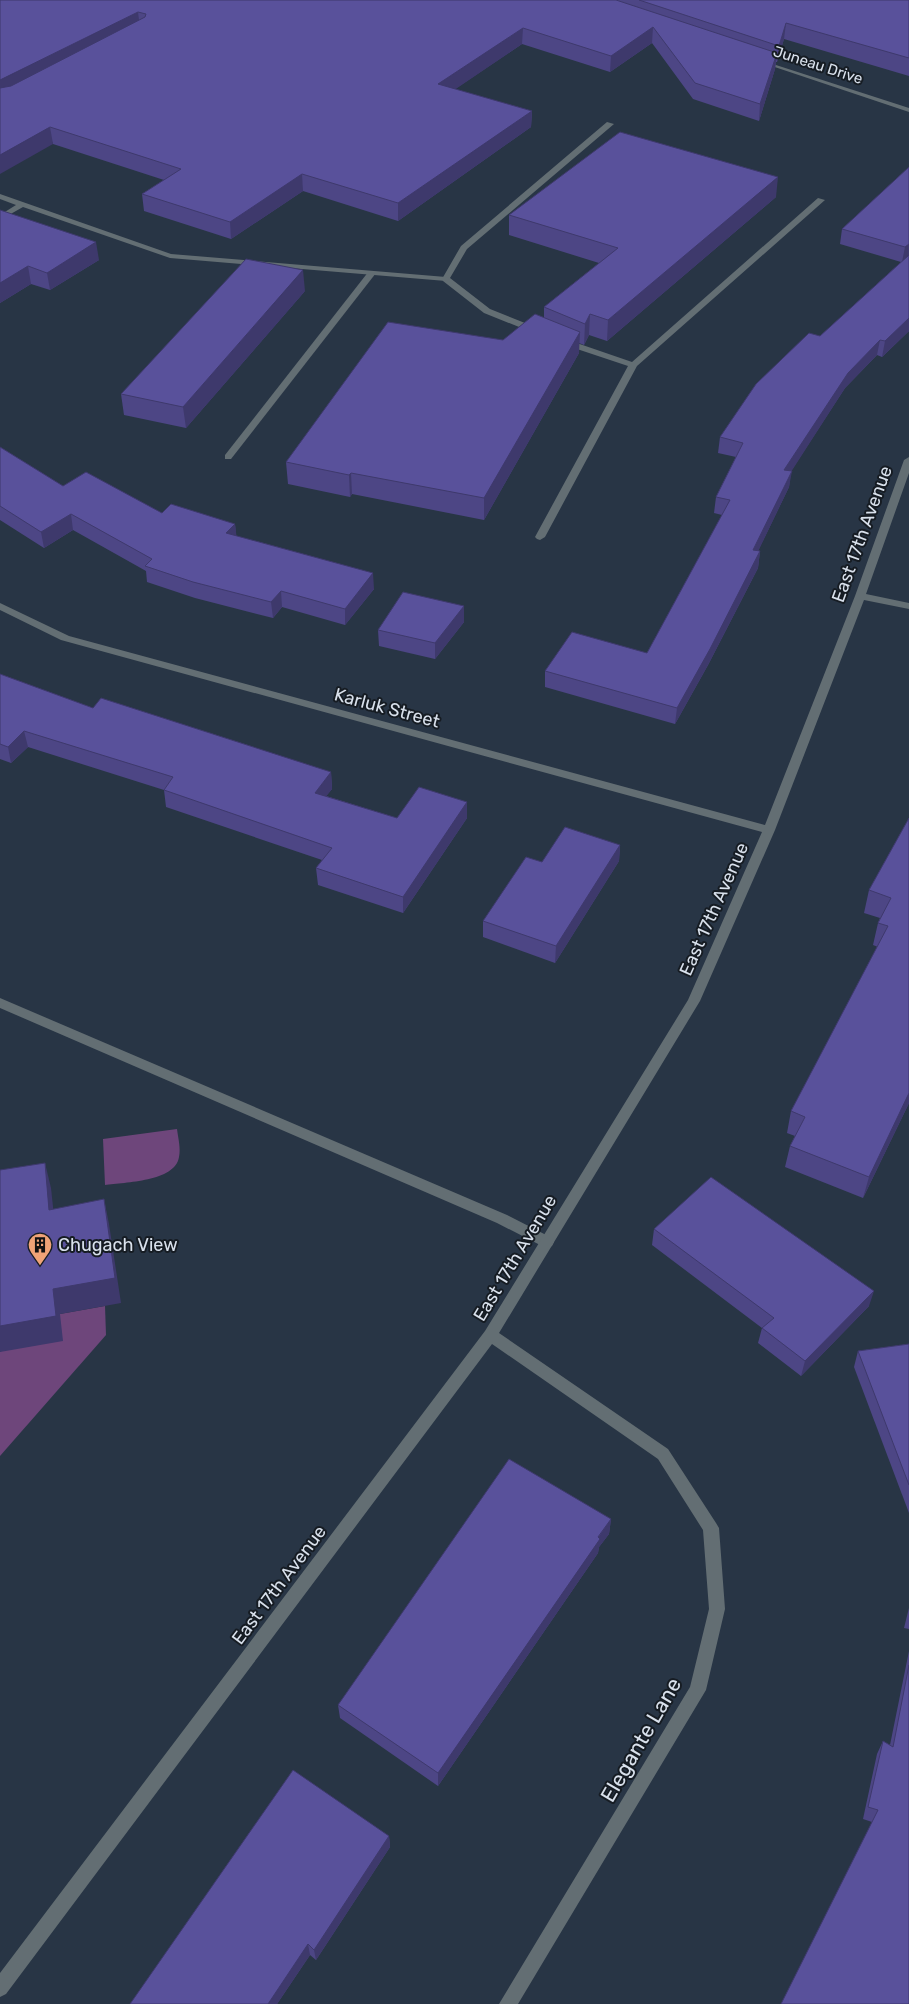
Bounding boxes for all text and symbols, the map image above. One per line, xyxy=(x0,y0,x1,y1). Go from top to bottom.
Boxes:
street label: Juneau Drive xyxy=(771,42,865,88)
street label: East 17th Avenue xyxy=(827,463,897,605)
street label: Karluk Street xyxy=(332,683,442,733)
street label: East 17th Avenue xyxy=(675,839,753,979)
street label: East 17th Avenue xyxy=(469,1191,561,1325)
building icon: Chugach View xyxy=(27,1232,53,1266)
place label: Chugach View xyxy=(58,1234,178,1256)
street label: East 17th Avenue xyxy=(227,1521,331,1649)
street label: Elegante Lane xyxy=(595,1673,686,1806)

